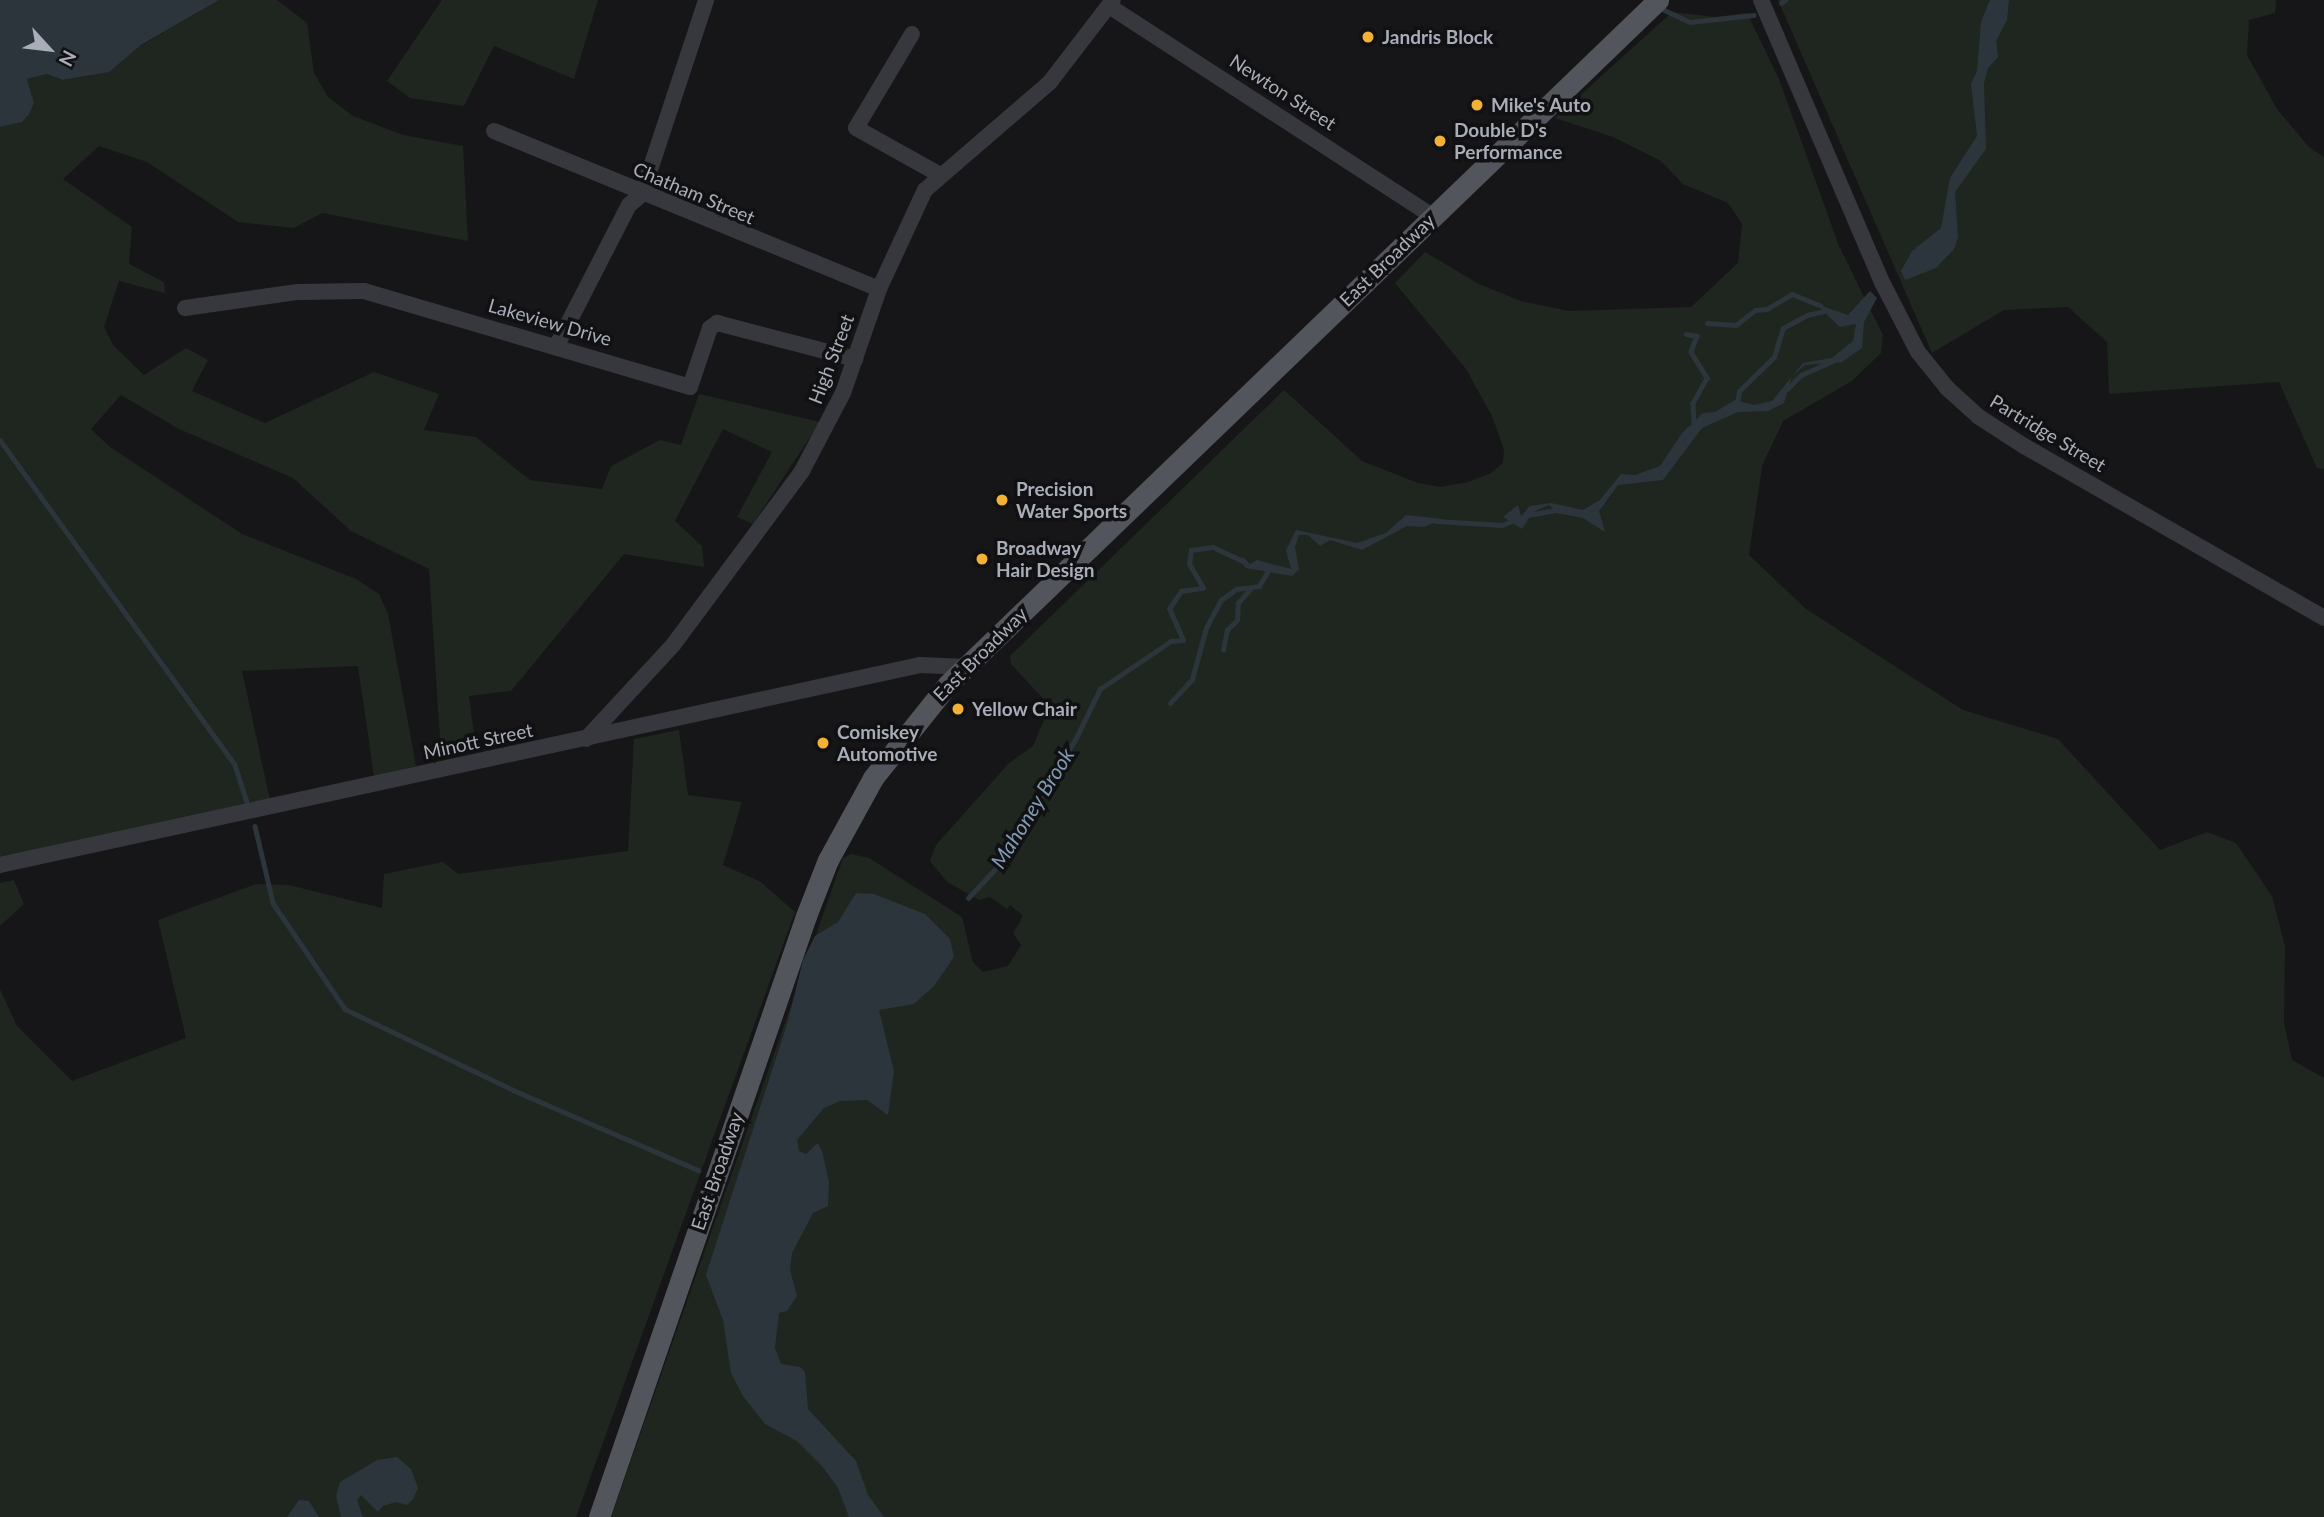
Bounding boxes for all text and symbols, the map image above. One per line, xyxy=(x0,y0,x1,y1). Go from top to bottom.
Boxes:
north arrow xyxy=(14,14,84,84)
place label: Jandris Block xyxy=(1382,26,1493,48)
marker: Jandris Block xyxy=(1360,29,1376,45)
text: N xyxy=(55,47,82,70)
street label: Newton Street xyxy=(1226,49,1340,135)
place label: Mike's Auto xyxy=(1491,94,1591,116)
marker: Mike's Auto xyxy=(1469,97,1485,113)
place label: Double D's Performance xyxy=(1454,119,1563,163)
marker: Double D's Performance xyxy=(1432,133,1448,149)
street label: Chatham Street xyxy=(630,157,758,229)
street label: East Broadway xyxy=(1335,209,1439,311)
street label: Lakeview Drive xyxy=(486,293,614,351)
street label: High Street xyxy=(803,311,859,407)
street label: Partridge Street xyxy=(1986,389,2110,477)
place label: Precision Water Sports xyxy=(1016,478,1128,522)
marker: Precision Water Sports xyxy=(994,492,1010,508)
place label: Broadway Hair Design xyxy=(996,537,1095,581)
marker: Broadway Hair Design xyxy=(974,551,990,567)
street label: East Broadway xyxy=(928,602,1032,706)
place label: Yellow Chair xyxy=(972,698,1077,720)
marker: Yellow Chair xyxy=(950,701,966,717)
street label: Minott Street xyxy=(421,718,535,764)
place label: Comiskey Automotive xyxy=(837,721,937,765)
marker: Comiskey Automotive xyxy=(815,735,831,751)
water label: Mahoney Brook xyxy=(985,743,1079,873)
street label: East Broadway xyxy=(686,1109,748,1233)

